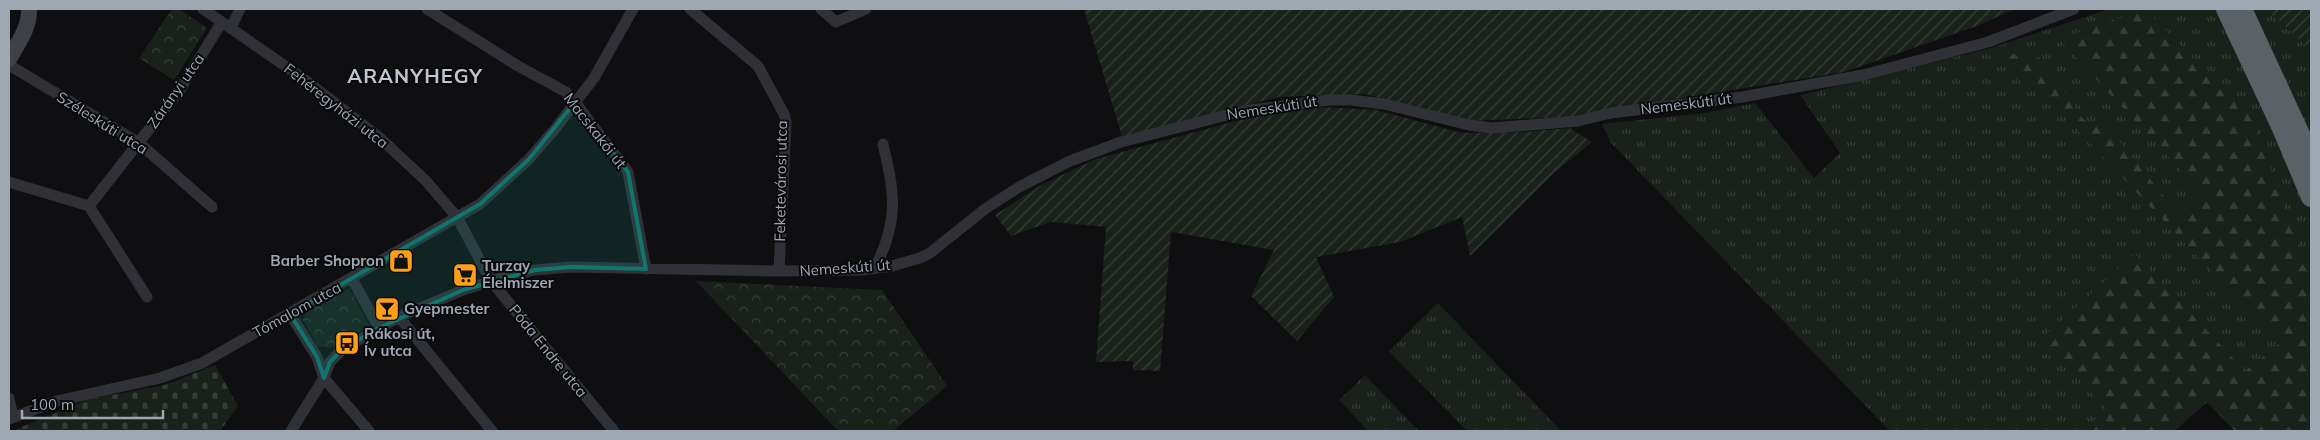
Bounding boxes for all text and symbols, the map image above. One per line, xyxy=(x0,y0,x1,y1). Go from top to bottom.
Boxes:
street label: Zárányi utca xyxy=(143,50,208,132)
street label: Fehéregyházi utca xyxy=(280,59,392,152)
district label: ARANYHEGY xyxy=(347,63,483,88)
street label: Széleskúti utca xyxy=(53,87,151,158)
street label: Macskakői út xyxy=(560,89,631,172)
street label: Nemeskúti út xyxy=(1640,89,1732,118)
street label: Nemeskúti út xyxy=(1225,91,1318,124)
street label: Feketevárosi utca xyxy=(770,120,791,242)
shop icon: Barber Shopron xyxy=(388,248,414,274)
place label: Barber Shopron xyxy=(270,251,384,270)
street label: Nemeskúti út xyxy=(799,255,891,280)
place label: Turzay Élelmiszer xyxy=(482,256,554,292)
supermarket icon: Turzay Élelmiszer xyxy=(452,262,478,288)
street label: Tómalom utca xyxy=(249,277,344,342)
bar icon: Gyepmester xyxy=(374,296,400,322)
place label: Gyepmester xyxy=(404,299,490,318)
street label: Póda Endre utca xyxy=(505,300,592,401)
place label: Rákosi út, Ív utca xyxy=(364,324,435,360)
bus stop icon: Rákosi út, Ív utca xyxy=(334,330,360,356)
scale bar xyxy=(22,388,164,420)
text: 100 m xyxy=(30,395,74,414)

